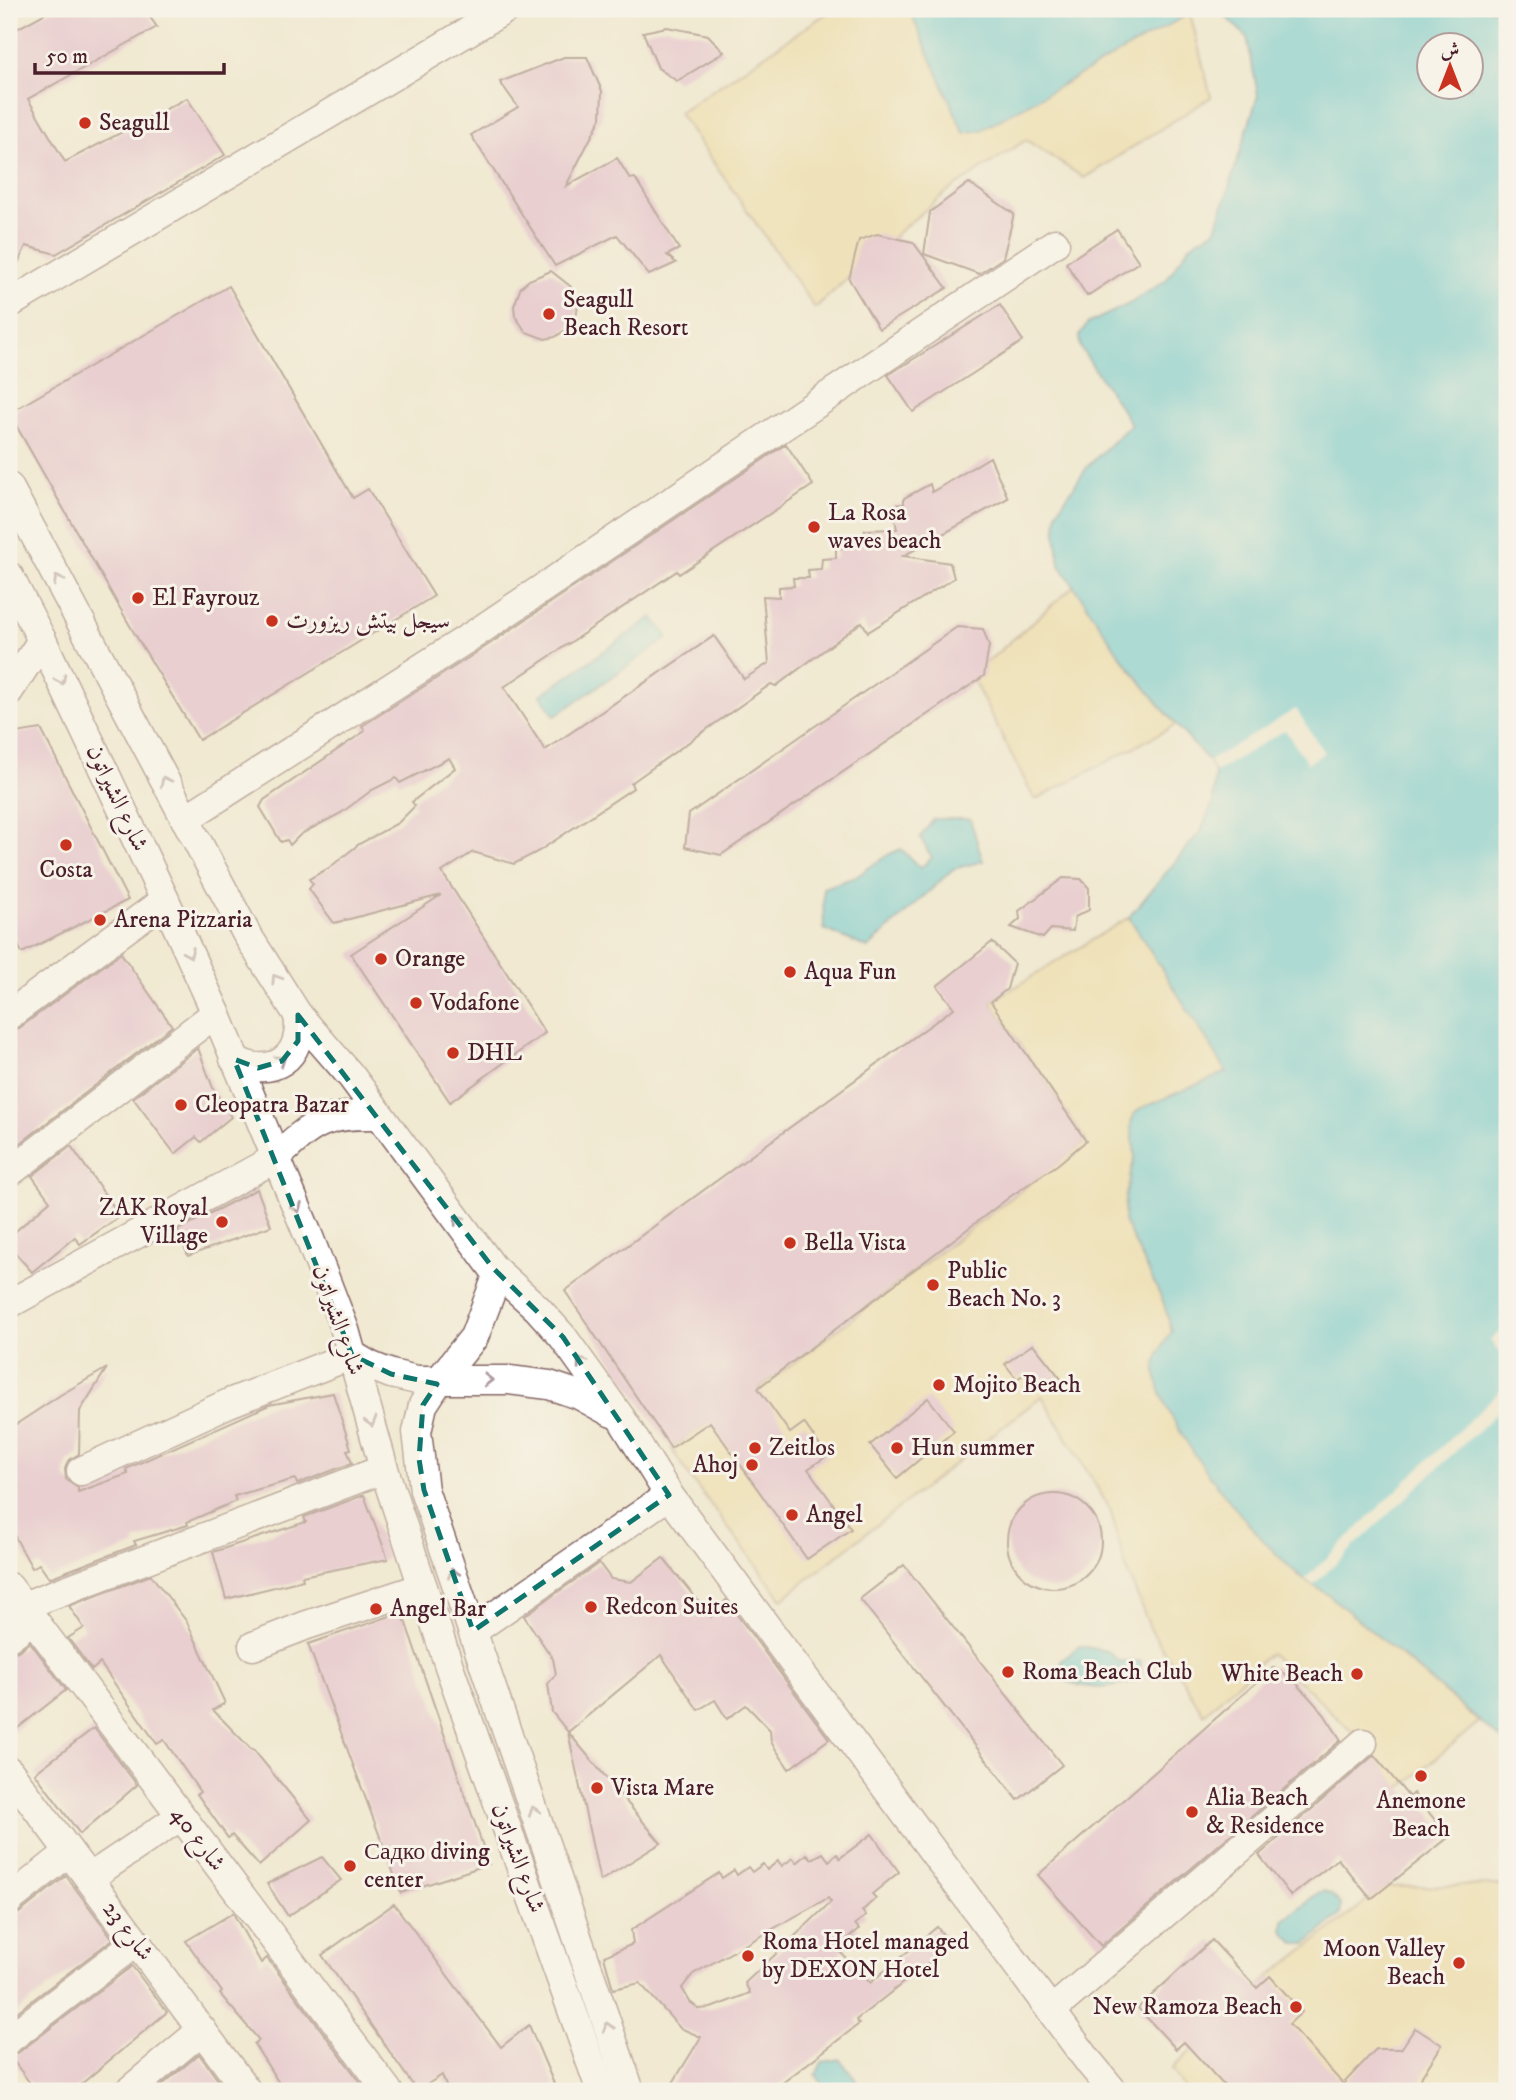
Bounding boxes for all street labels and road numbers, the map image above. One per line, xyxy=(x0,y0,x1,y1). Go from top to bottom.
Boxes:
street label: شارع الشيراتون xyxy=(76,740,155,858)
street label: شارع الشيراتون xyxy=(301,1261,371,1380)
street label: شارع الشيراتون xyxy=(481,1799,552,1918)
street label: شارع 40 xyxy=(161,1801,232,1880)
street label: شارع 23 xyxy=(92,1895,160,1969)

